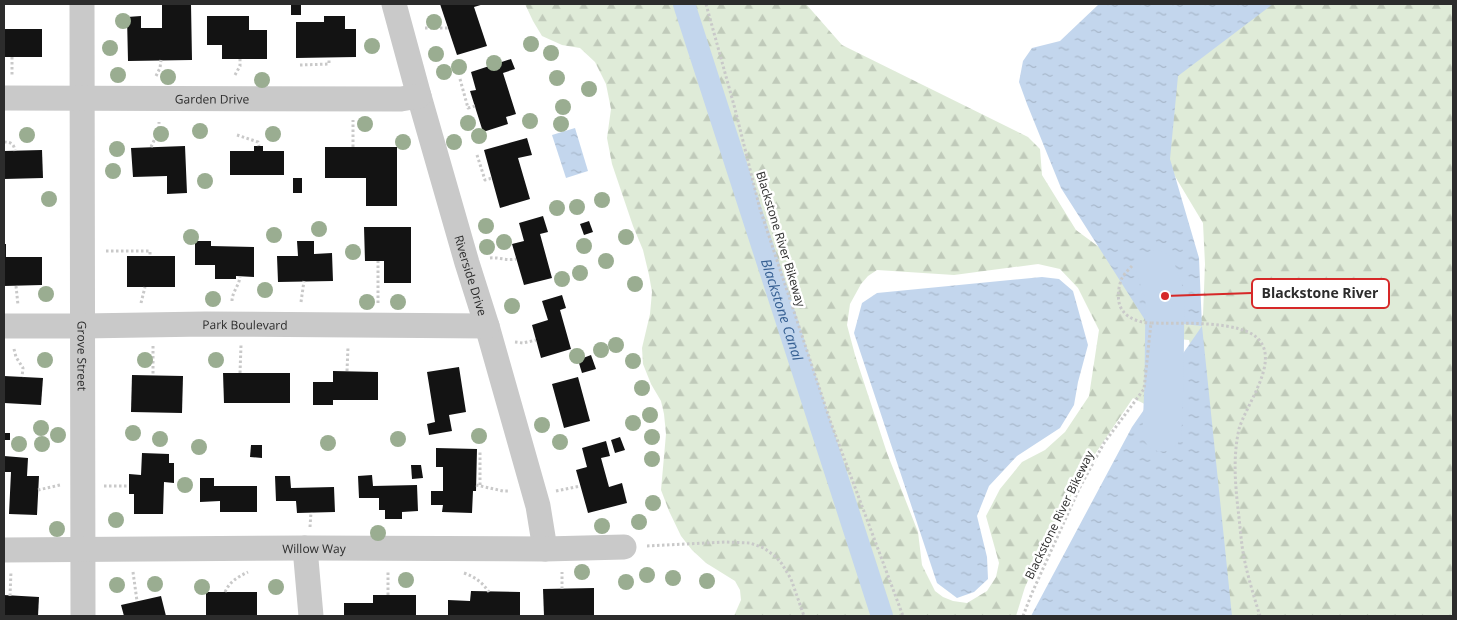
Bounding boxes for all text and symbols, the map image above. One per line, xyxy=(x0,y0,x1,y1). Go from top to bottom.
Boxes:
street label: Garden Drive xyxy=(175,90,249,107)
street label: Blackstone River Bikeway xyxy=(752,169,810,310)
street label: Riverside Drive xyxy=(451,233,492,318)
water label: Blackstone Canal xyxy=(757,256,808,363)
callout: Blackstone River xyxy=(1252,279,1389,308)
text: Blackstone River xyxy=(1262,283,1379,302)
street label: Park Boulevard xyxy=(202,315,288,333)
street label: Grove Street xyxy=(74,321,91,391)
street label: Blackstone River Bikeway xyxy=(1020,447,1098,582)
street label: Willow Way xyxy=(282,539,347,557)

